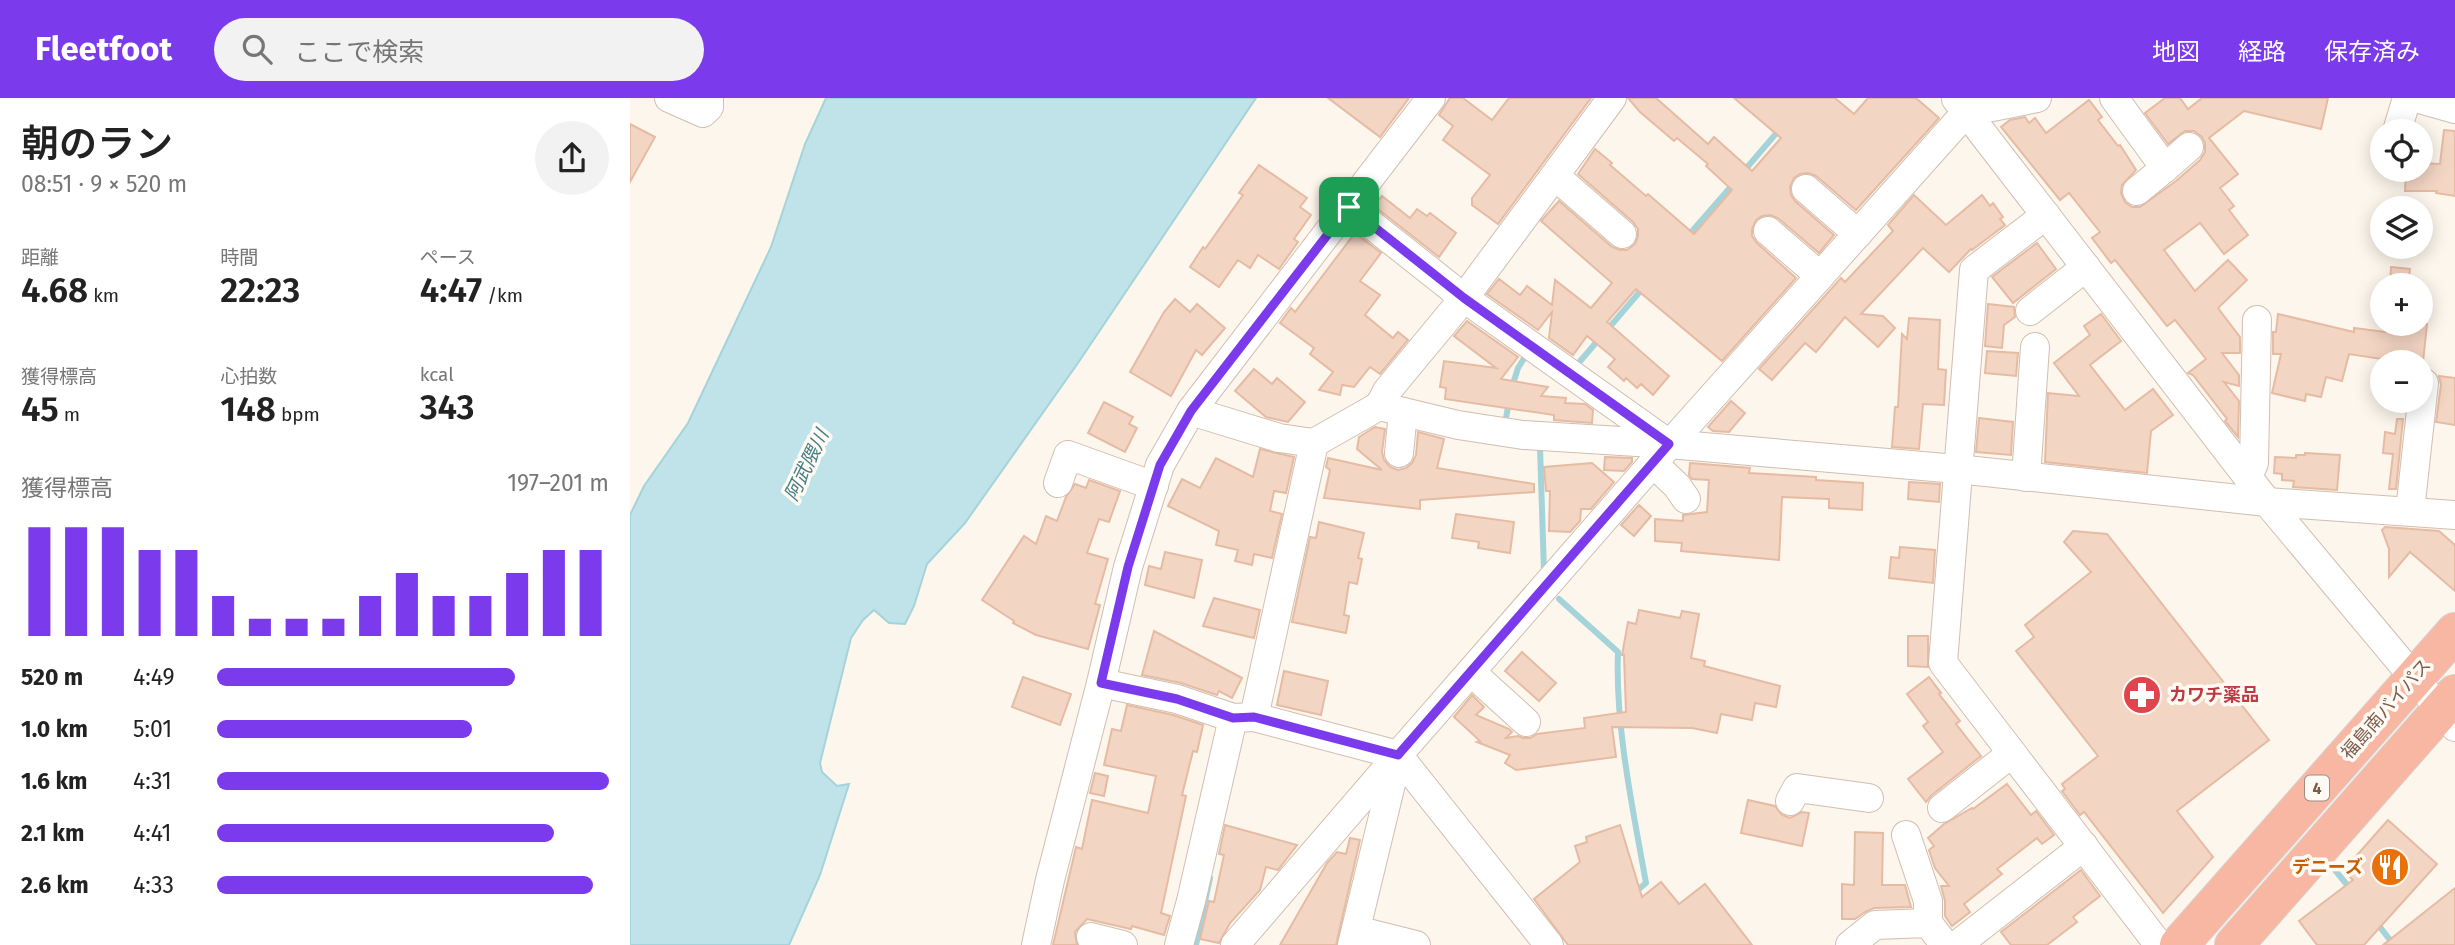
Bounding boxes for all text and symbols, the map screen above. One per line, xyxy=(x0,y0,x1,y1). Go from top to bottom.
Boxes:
search box xyxy=(214,18,704,81)
text: Fleetfoot xyxy=(35,29,172,69)
icon: search xyxy=(238,30,276,68)
text: ここで検索 xyxy=(294,37,424,68)
text: 地図 xyxy=(2152,38,2200,66)
text: 経路 xyxy=(2238,38,2286,66)
text: 保存済み xyxy=(2324,38,2420,66)
map controls xyxy=(2370,119,2433,413)
button: locate xyxy=(2370,119,2433,182)
text: 朝のラン xyxy=(21,121,173,167)
button: share xyxy=(535,121,609,195)
text: 08:51 · 9 × 520 m xyxy=(21,170,187,198)
pin xyxy=(1319,177,1379,237)
icon: arrive xyxy=(1330,188,1368,226)
button: layers xyxy=(2370,196,2433,259)
text: 距離 xyxy=(21,246,59,269)
text: 時間 xyxy=(220,246,258,269)
text: ペース xyxy=(420,246,476,269)
text: 4.68 xyxy=(21,269,88,311)
text: 22:23 xyxy=(220,269,300,311)
text: 4:47 xyxy=(420,269,482,311)
button: + xyxy=(2370,273,2433,336)
text: km xyxy=(88,284,119,307)
text: /km xyxy=(482,284,523,307)
button: − xyxy=(2370,350,2433,413)
text: kcal xyxy=(420,363,454,386)
text: 獲得標高 xyxy=(21,365,97,388)
text: 心拍数 xyxy=(220,365,277,388)
text: 343 xyxy=(420,386,475,428)
text: 45 xyxy=(21,388,59,430)
text: 148 xyxy=(220,388,276,430)
text: m xyxy=(59,403,80,426)
text: bpm xyxy=(276,403,320,426)
water label: 阿武隈川 xyxy=(779,424,834,504)
text: 197–201 m xyxy=(507,469,609,497)
text: 獲得標高 xyxy=(21,474,113,502)
street label: 福島南バイパス xyxy=(2336,654,2436,764)
text: 520 m xyxy=(21,663,83,691)
text: 4:49 xyxy=(133,663,175,691)
pharmacy icon: カワチ薬品 xyxy=(2121,674,2163,716)
place label: カワチ薬品 xyxy=(2169,684,2259,706)
text: 1.0 km xyxy=(21,715,88,743)
text: 5:01 xyxy=(133,715,172,743)
text: 1.6 km xyxy=(21,767,88,795)
text: 4:31 xyxy=(133,767,172,795)
road number: 4 xyxy=(2305,776,2329,800)
text: 2.1 km xyxy=(21,819,84,847)
text: 4:41 xyxy=(133,819,172,847)
restaurant icon: デニーズ xyxy=(2369,846,2411,888)
place label: デニーズ xyxy=(2292,856,2363,878)
text: 2.6 km xyxy=(21,871,89,899)
text: 4:33 xyxy=(133,871,174,899)

